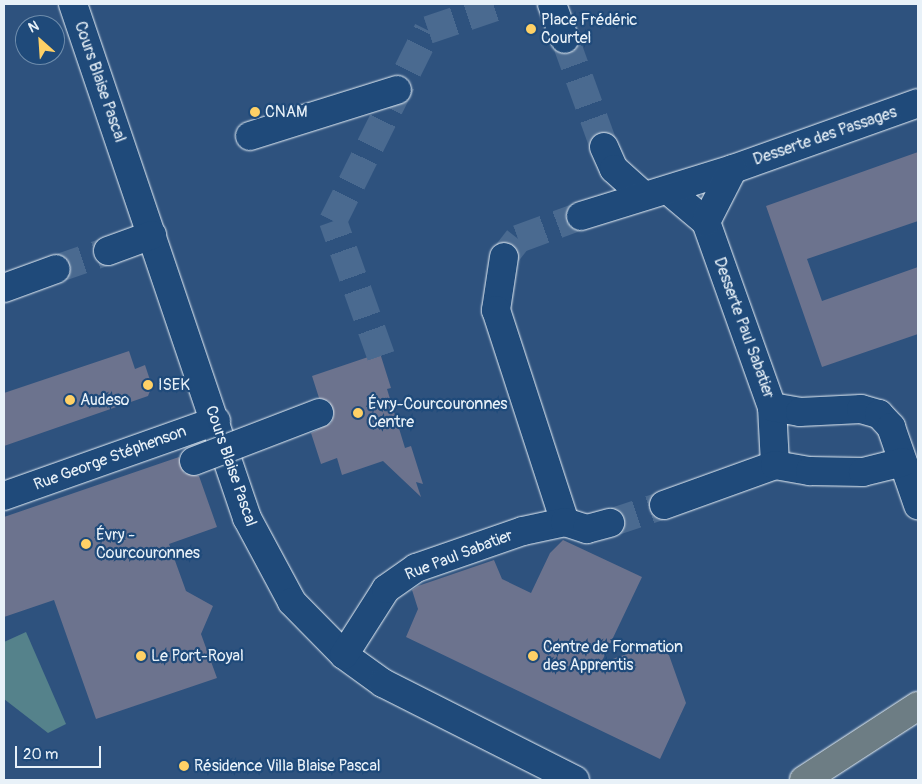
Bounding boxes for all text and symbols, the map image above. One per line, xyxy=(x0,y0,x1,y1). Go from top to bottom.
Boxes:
place label: Place Frédéric Courtel xyxy=(541,10,637,48)
north arrow xyxy=(15,15,65,65)
text: N xyxy=(26,17,42,37)
street label: Cours Blaise Pascal xyxy=(70,19,130,145)
marker: Place Frédéric Courtel xyxy=(525,23,537,35)
place label: CNAM xyxy=(265,102,308,122)
street label: Desserte des Passages xyxy=(751,102,899,170)
marker: CNAM xyxy=(249,106,261,118)
street label: Desserte Paul Sabatier xyxy=(710,255,778,401)
place label: ISEK xyxy=(158,375,190,395)
marker: ISEK xyxy=(142,379,154,391)
place label: Audeso xyxy=(80,390,129,410)
marker: Audeso xyxy=(64,394,76,406)
place label: Évry-Courcouronnes Centre xyxy=(368,394,507,432)
street label: Cours Blaise Pascal xyxy=(201,403,261,529)
marker: Évry-Courcouronnes Centre xyxy=(352,407,364,419)
street label: Rue George Stéphenson xyxy=(31,421,189,495)
place label: Évry - Courcouronnes xyxy=(96,525,200,563)
street label: Rue Paul Sabatier xyxy=(402,526,516,584)
marker: Évry - Courcouronnes xyxy=(80,538,92,550)
place label: Centre de Formation des Apprentis xyxy=(543,637,683,675)
place label: Le Port-Royal xyxy=(151,646,244,666)
marker: Le Port-Royal xyxy=(135,650,147,662)
marker: Centre de Formation des Apprentis xyxy=(527,650,539,662)
scale bar xyxy=(18,736,104,768)
text: 20 m xyxy=(23,745,58,764)
place label: Résidence Villa Blaise Pascal xyxy=(194,756,381,776)
marker: Résidence Villa Blaise Pascal xyxy=(178,760,190,772)

